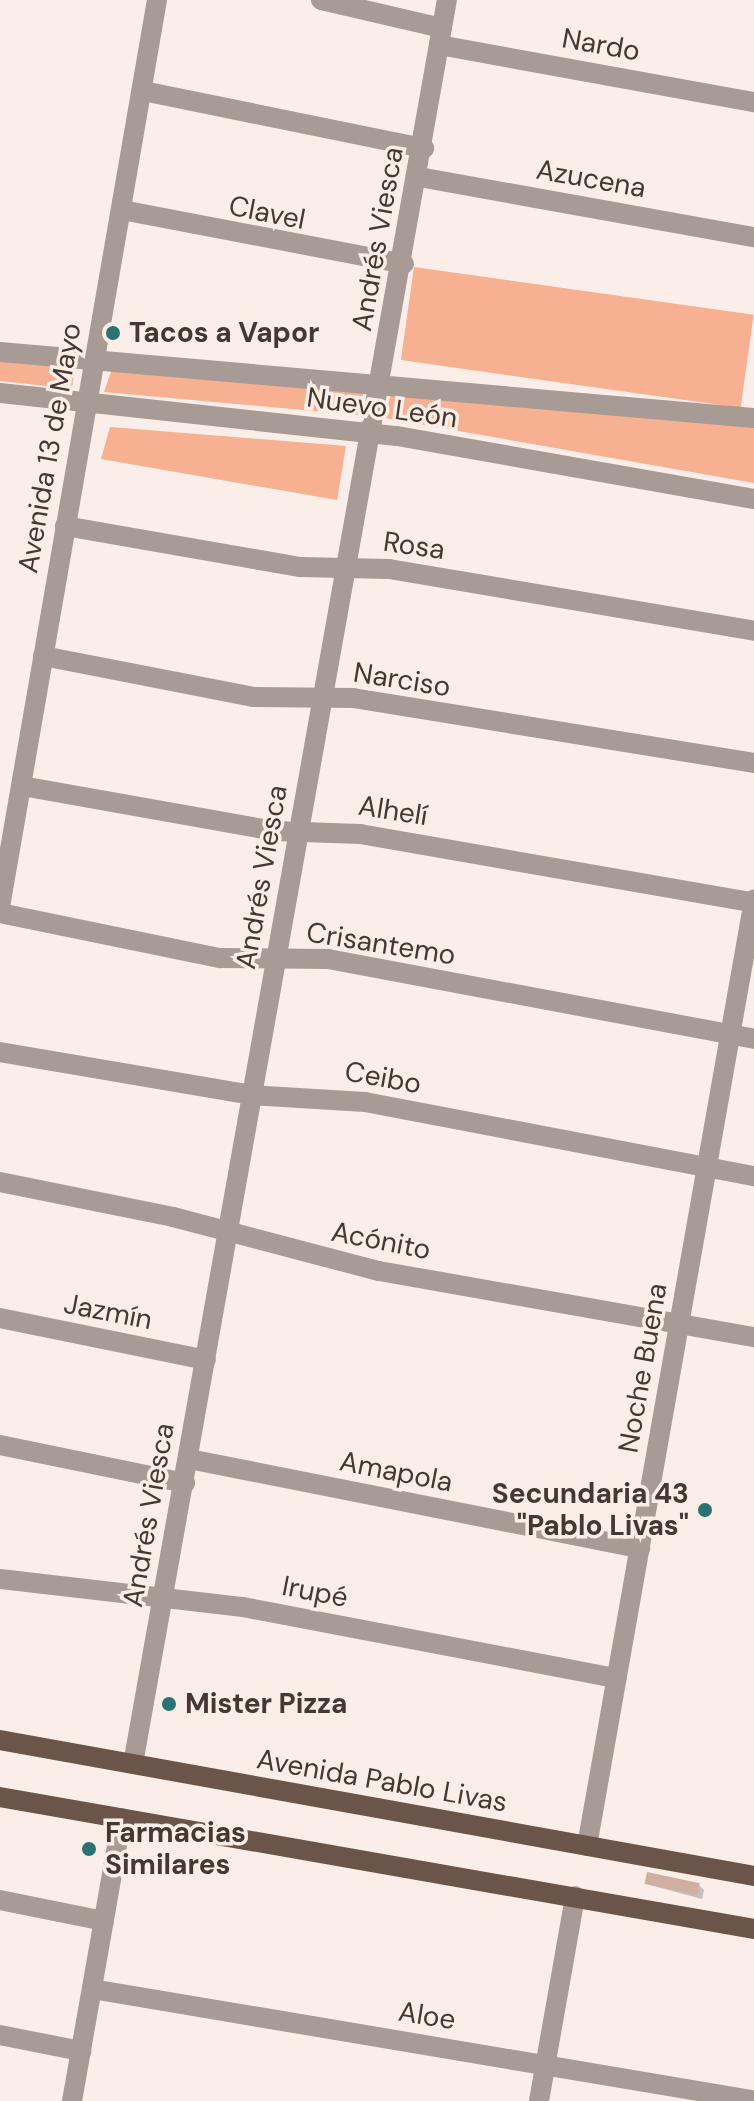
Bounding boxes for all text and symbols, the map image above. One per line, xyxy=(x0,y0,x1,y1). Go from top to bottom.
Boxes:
street label: Nardo xyxy=(559,22,643,68)
street label: Andrés Viesca xyxy=(345,144,411,334)
street label: Azucena xyxy=(534,153,648,205)
street label: Clavel xyxy=(226,189,308,237)
place label: Tacos a Vapor xyxy=(129,316,319,350)
street label: Avenida 13 de Mayo xyxy=(11,321,89,575)
marker: Tacos a Vapor xyxy=(104,324,122,342)
street label: Nuevo León xyxy=(305,381,459,435)
street label: Rosa xyxy=(381,525,447,567)
street label: Narciso xyxy=(351,656,453,704)
street label: Andrés Viesca xyxy=(229,782,295,972)
street label: Alhelí xyxy=(356,789,430,833)
street label: Crisantemo xyxy=(304,916,458,972)
street label: Ceibo xyxy=(342,1055,424,1101)
street label: Acónito xyxy=(328,1215,434,1267)
street label: Noche Buena xyxy=(612,1281,674,1455)
street label: Jazmín xyxy=(61,1287,155,1337)
street label: Andrés Viesca xyxy=(116,1420,182,1610)
street label: Amapola xyxy=(337,1445,455,1499)
place label: Secundaria 43 "Pablo Livas" xyxy=(492,1477,689,1543)
marker: Secundaria 43 "Pablo Livas" xyxy=(696,1501,714,1519)
street label: Irupé xyxy=(279,1569,351,1615)
place label: Mister Pizza xyxy=(185,1687,347,1721)
marker: Mister Pizza xyxy=(160,1695,178,1713)
street label: Avenida Pablo Livas xyxy=(254,1742,510,1820)
place label: Farmacias Similares xyxy=(105,1816,246,1882)
marker: Farmacias Similares xyxy=(80,1840,98,1858)
street label: Aloe xyxy=(396,1995,458,2037)

